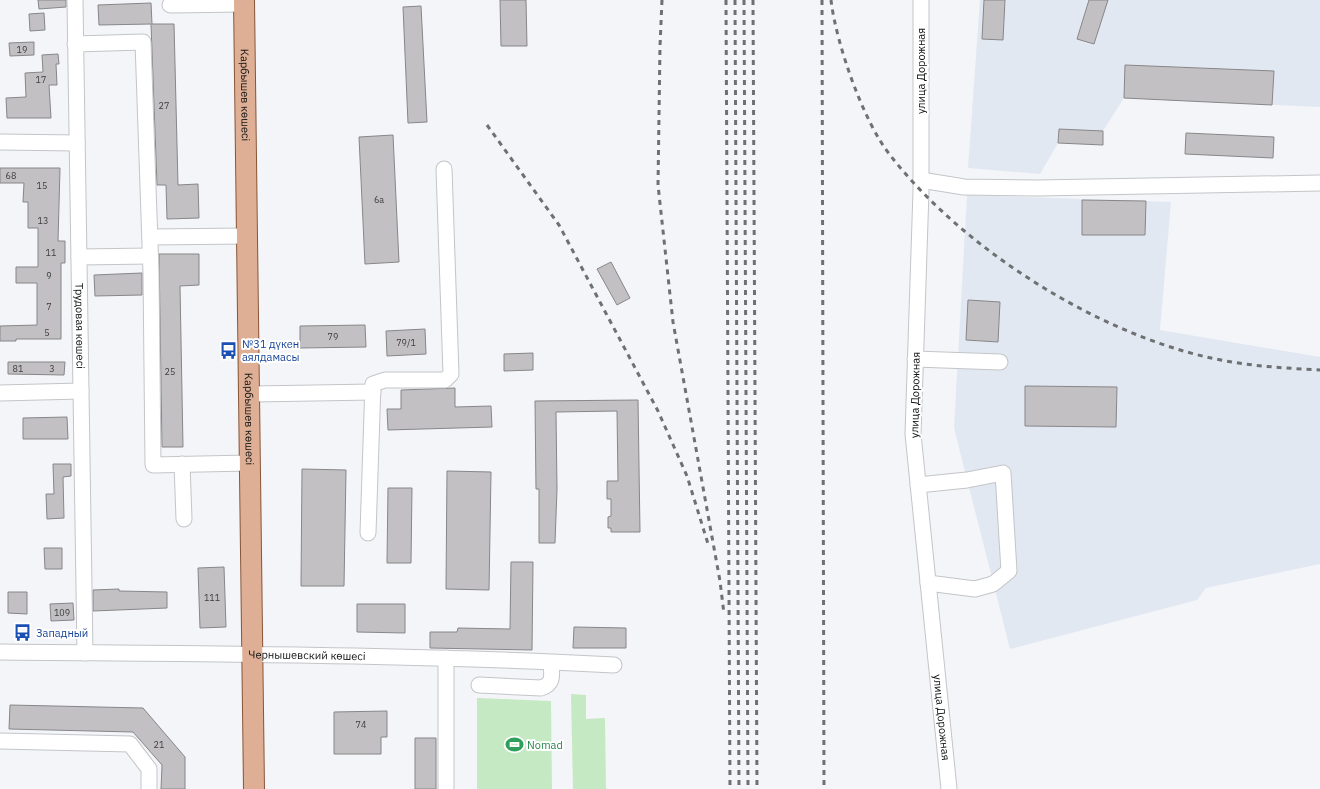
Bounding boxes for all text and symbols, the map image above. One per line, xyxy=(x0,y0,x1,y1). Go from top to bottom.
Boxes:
street label: улица Дорожная xyxy=(914,28,928,114)
house number: 19 xyxy=(17,44,27,55)
street label: Карбышев көшесі xyxy=(238,49,253,141)
house number: 17 xyxy=(36,74,46,85)
house number: 27 xyxy=(159,100,169,111)
house number: 68 xyxy=(6,170,16,181)
house number: 15 xyxy=(37,180,47,191)
house number: 6а xyxy=(374,194,384,205)
house number: 13 xyxy=(38,215,48,226)
house number: 11 xyxy=(46,247,56,258)
house number: 9 xyxy=(46,270,52,281)
street label: Трудовая көшесі xyxy=(72,283,88,369)
house number: 7 xyxy=(46,301,52,312)
house number: 5 xyxy=(44,327,50,338)
house number: 79 xyxy=(328,331,338,342)
place label: №31 дүкен аялдамасы xyxy=(242,337,299,364)
house number: 79/1 xyxy=(396,337,416,348)
bus stop icon: №31 дүкен аялдамасы xyxy=(219,340,239,360)
street label: улица Дорожная xyxy=(907,352,923,438)
house number: 81 xyxy=(13,363,23,374)
house number: 3 xyxy=(49,363,55,374)
house number: 25 xyxy=(165,366,175,377)
street label: Карбышев көшесі xyxy=(242,373,257,465)
house number: 111 xyxy=(204,592,220,603)
house number: 109 xyxy=(54,607,70,618)
bus stop icon: Западный xyxy=(13,623,33,643)
place label: Западный xyxy=(36,626,88,640)
street label: Чернышевский көшесі xyxy=(248,647,366,663)
street label: улица Дорожная xyxy=(930,674,953,761)
house number: 74 xyxy=(356,719,366,730)
sports icon: Nomad xyxy=(504,735,524,755)
place label: Nomad xyxy=(527,738,563,752)
house number: 21 xyxy=(154,739,164,750)

